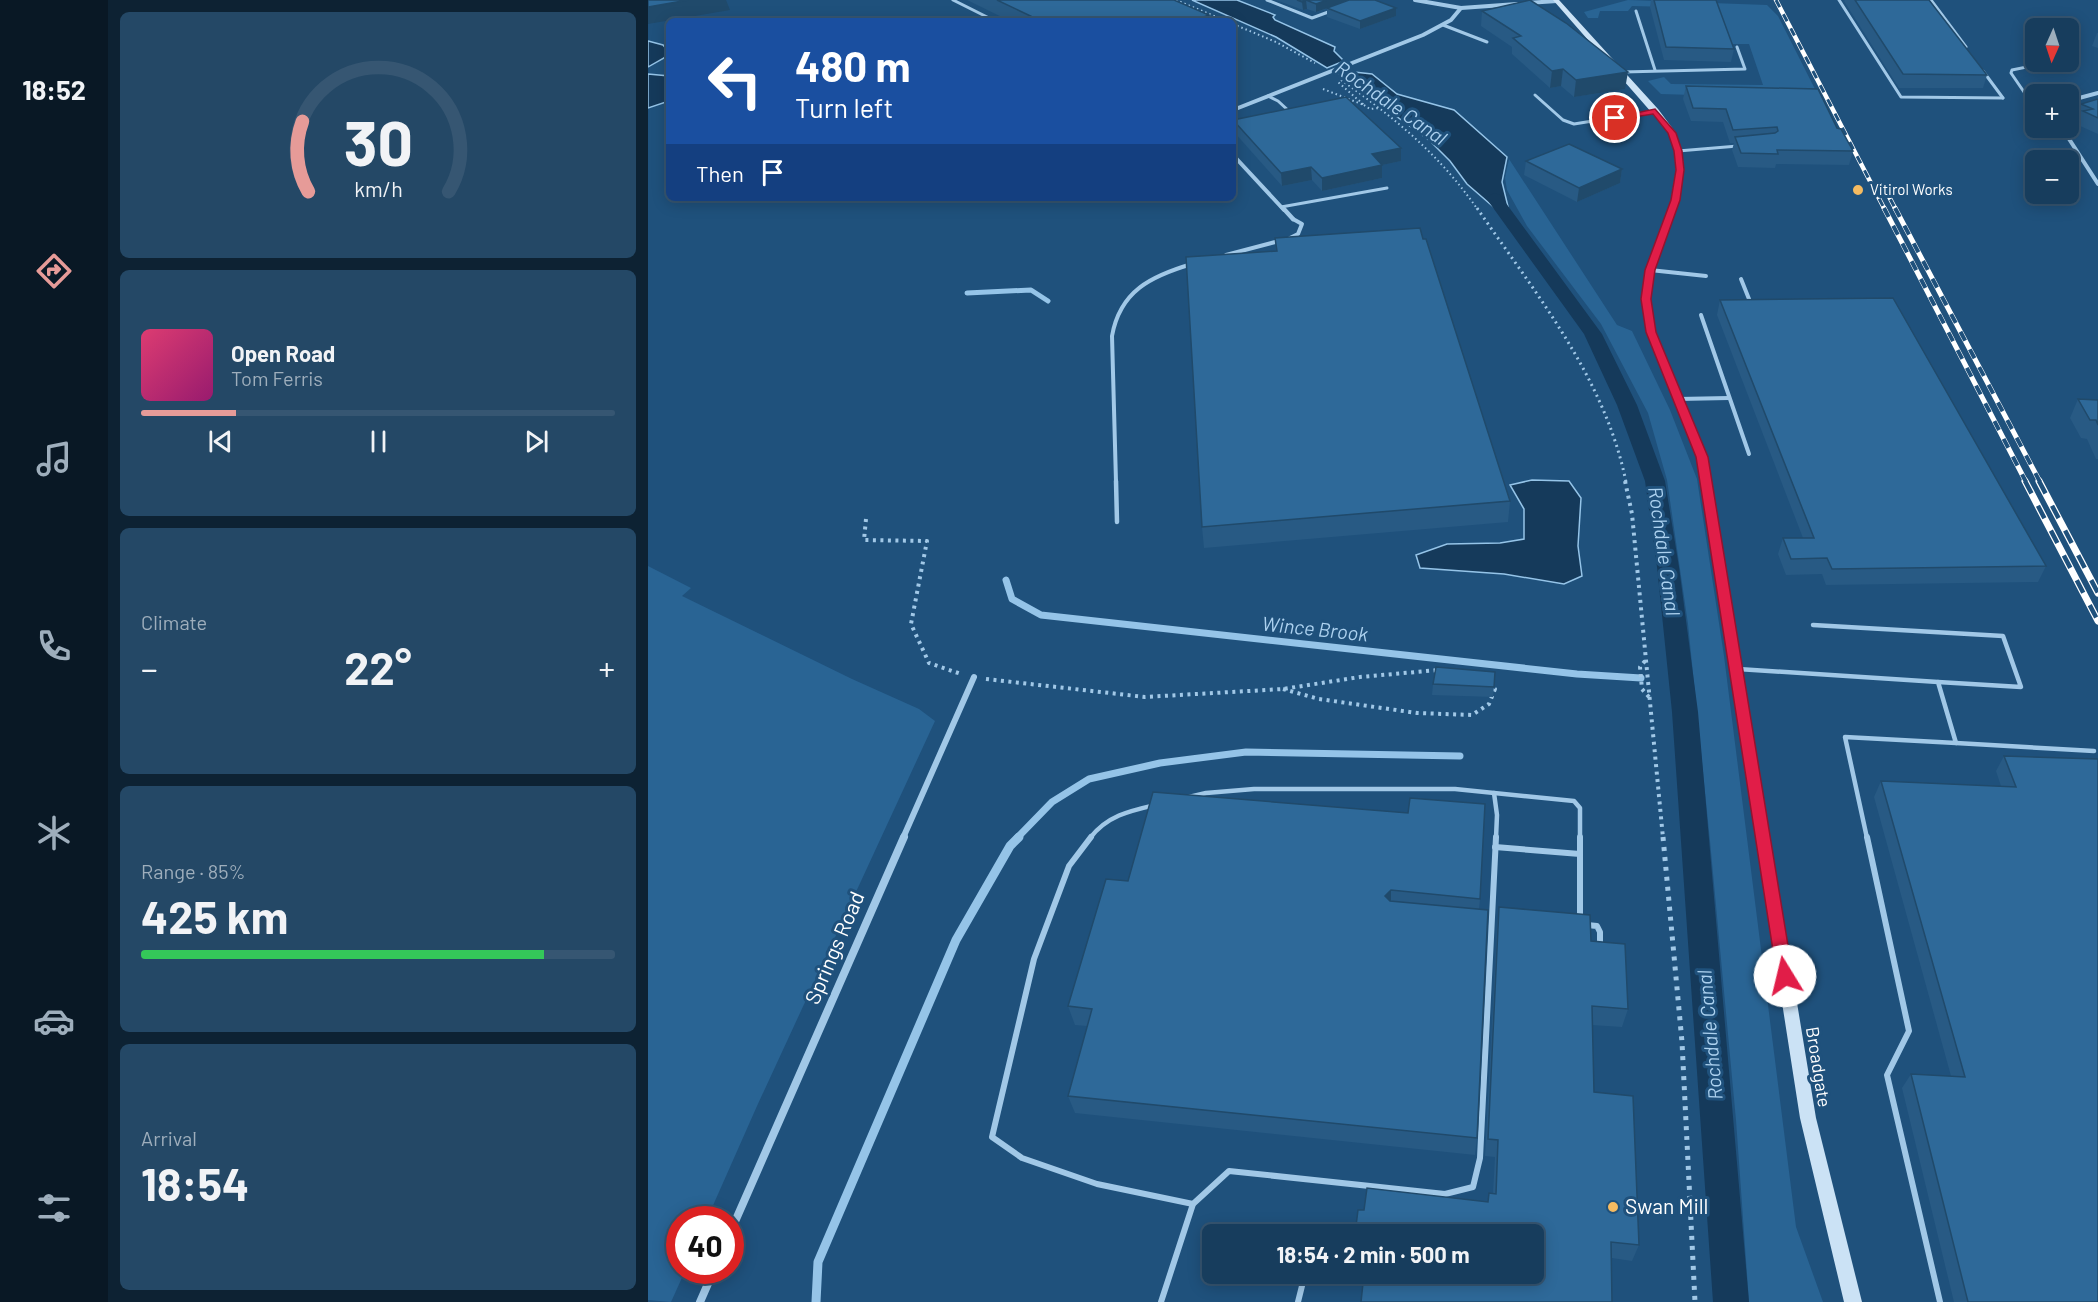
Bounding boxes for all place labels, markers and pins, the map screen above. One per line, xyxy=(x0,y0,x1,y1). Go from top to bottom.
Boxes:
pin xyxy=(1589,92,1640,143)
place label: Vitirol Works xyxy=(1870,180,1953,198)
marker: Vitirol Works xyxy=(1851,183,1865,197)
place label: Swan Mill xyxy=(1625,1193,1708,1218)
marker: Swan Mill xyxy=(1606,1200,1620,1214)

